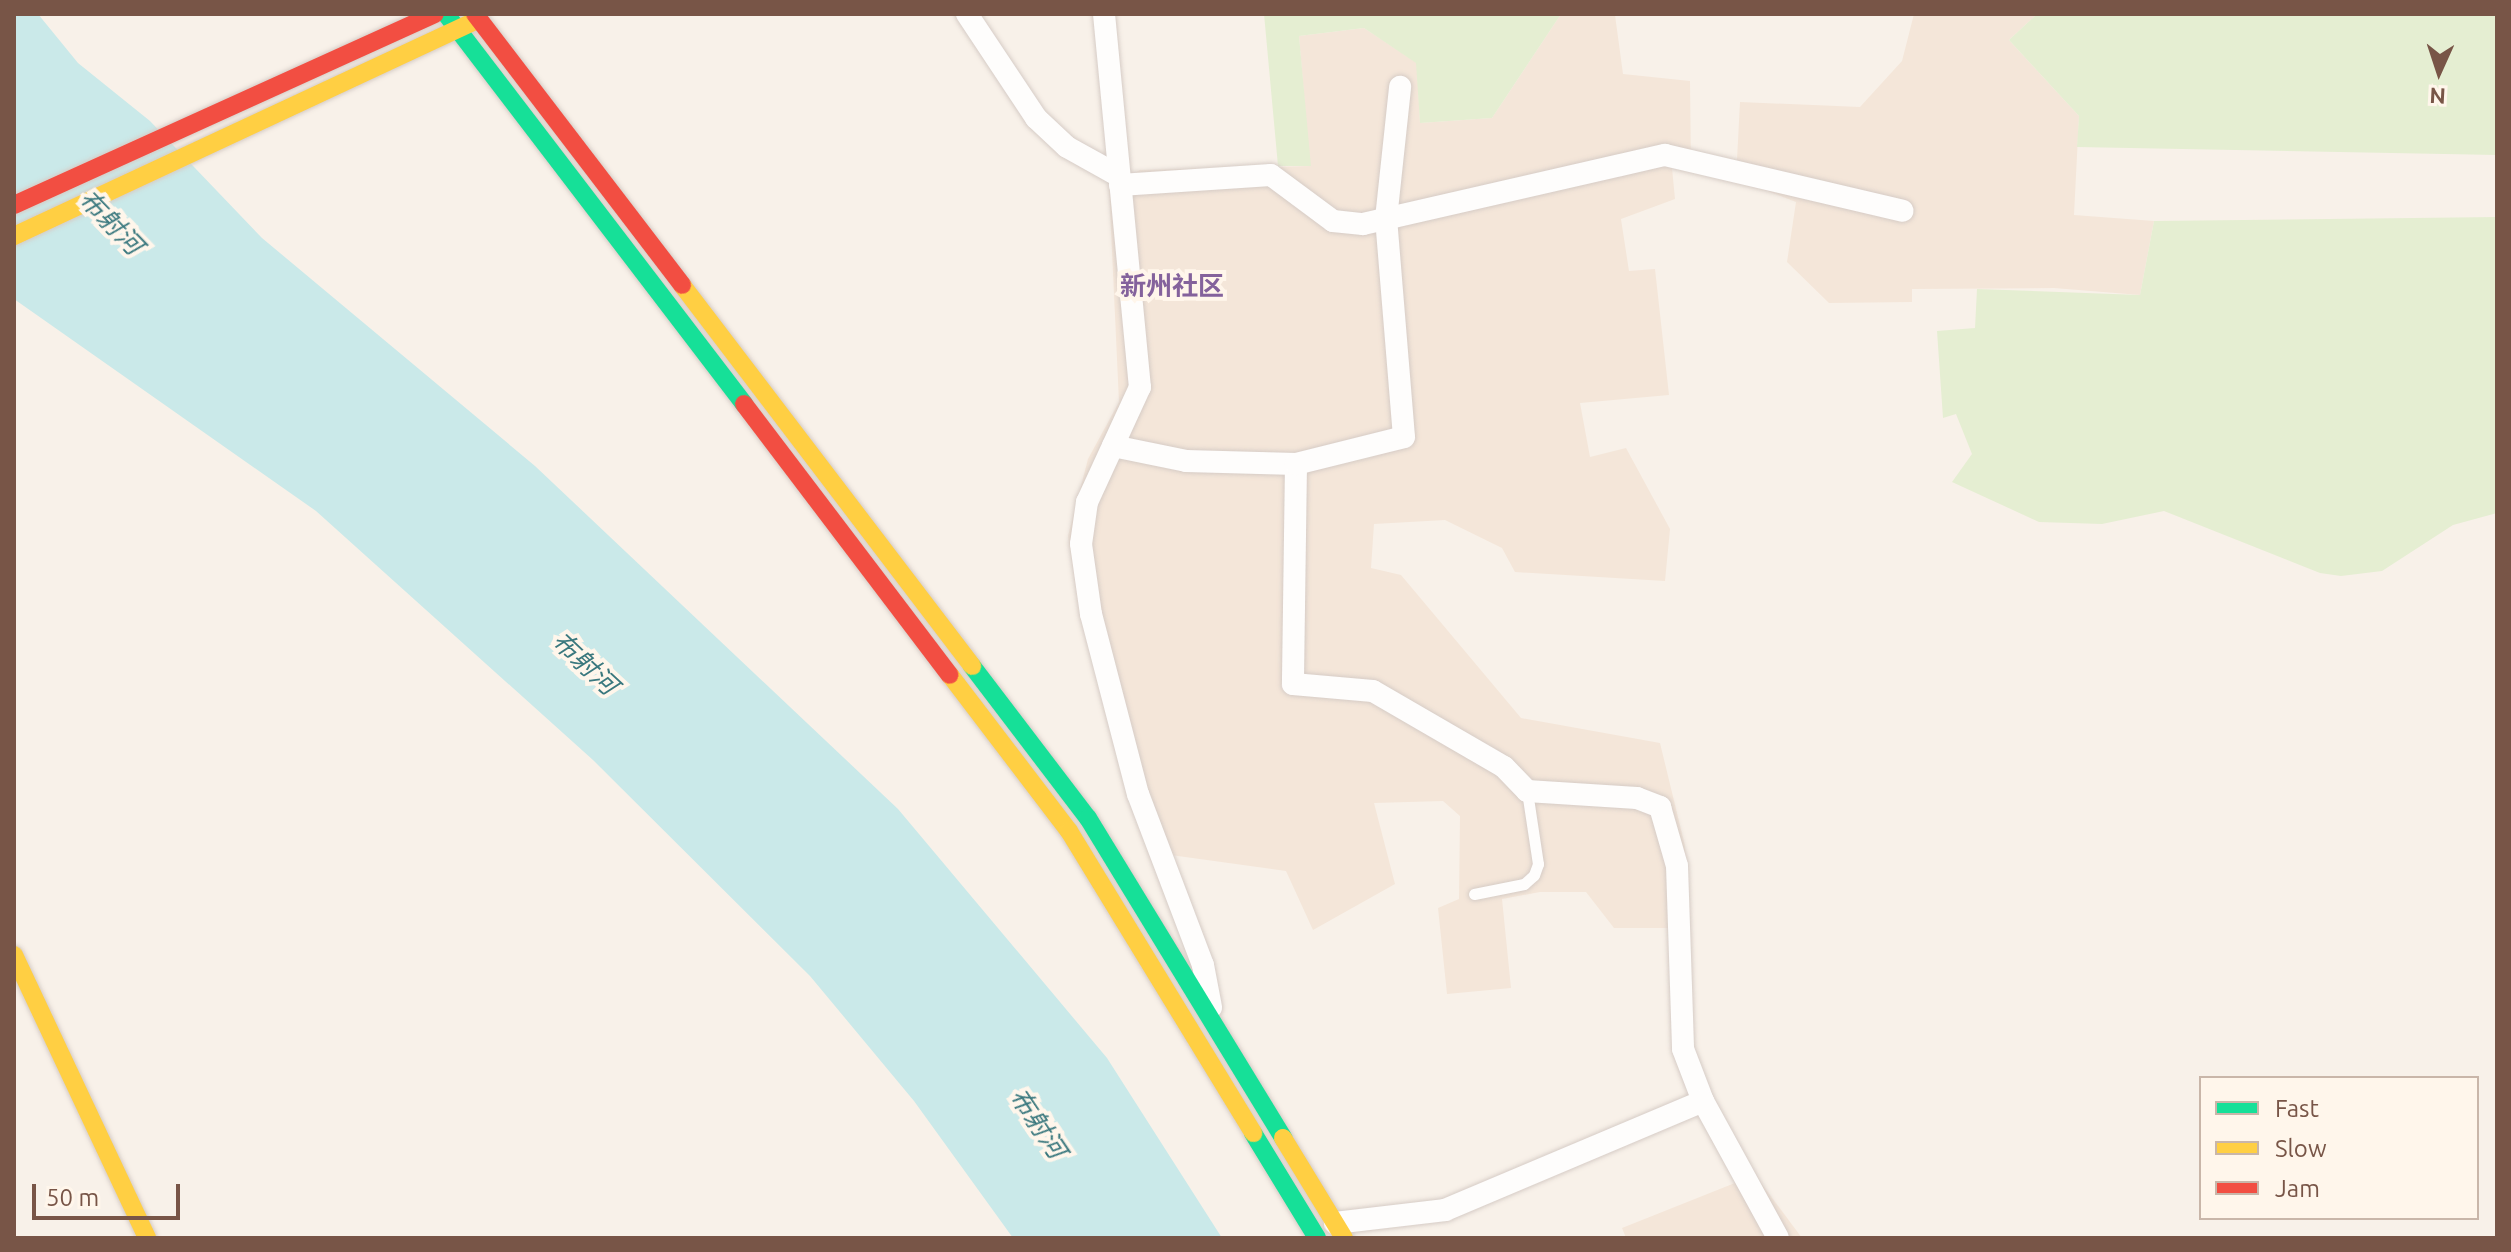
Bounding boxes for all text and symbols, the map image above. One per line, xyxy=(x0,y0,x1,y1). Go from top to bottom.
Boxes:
north arrow xyxy=(2399,32,2479,112)
text: N xyxy=(2429,84,2447,109)
water label: 布射河 xyxy=(73,183,149,261)
district label: 新州社区 xyxy=(1120,270,1224,302)
water label: 布射河 xyxy=(546,625,624,701)
legend xyxy=(2199,1076,2479,1220)
water label: 布射河 xyxy=(1003,1082,1073,1164)
text: Fast xyxy=(2275,1095,2319,1122)
text: Slow xyxy=(2275,1135,2327,1162)
scale bar xyxy=(36,1168,184,1218)
text: Jam xyxy=(2275,1175,2320,1202)
text: 50 m xyxy=(46,1184,99,1211)

